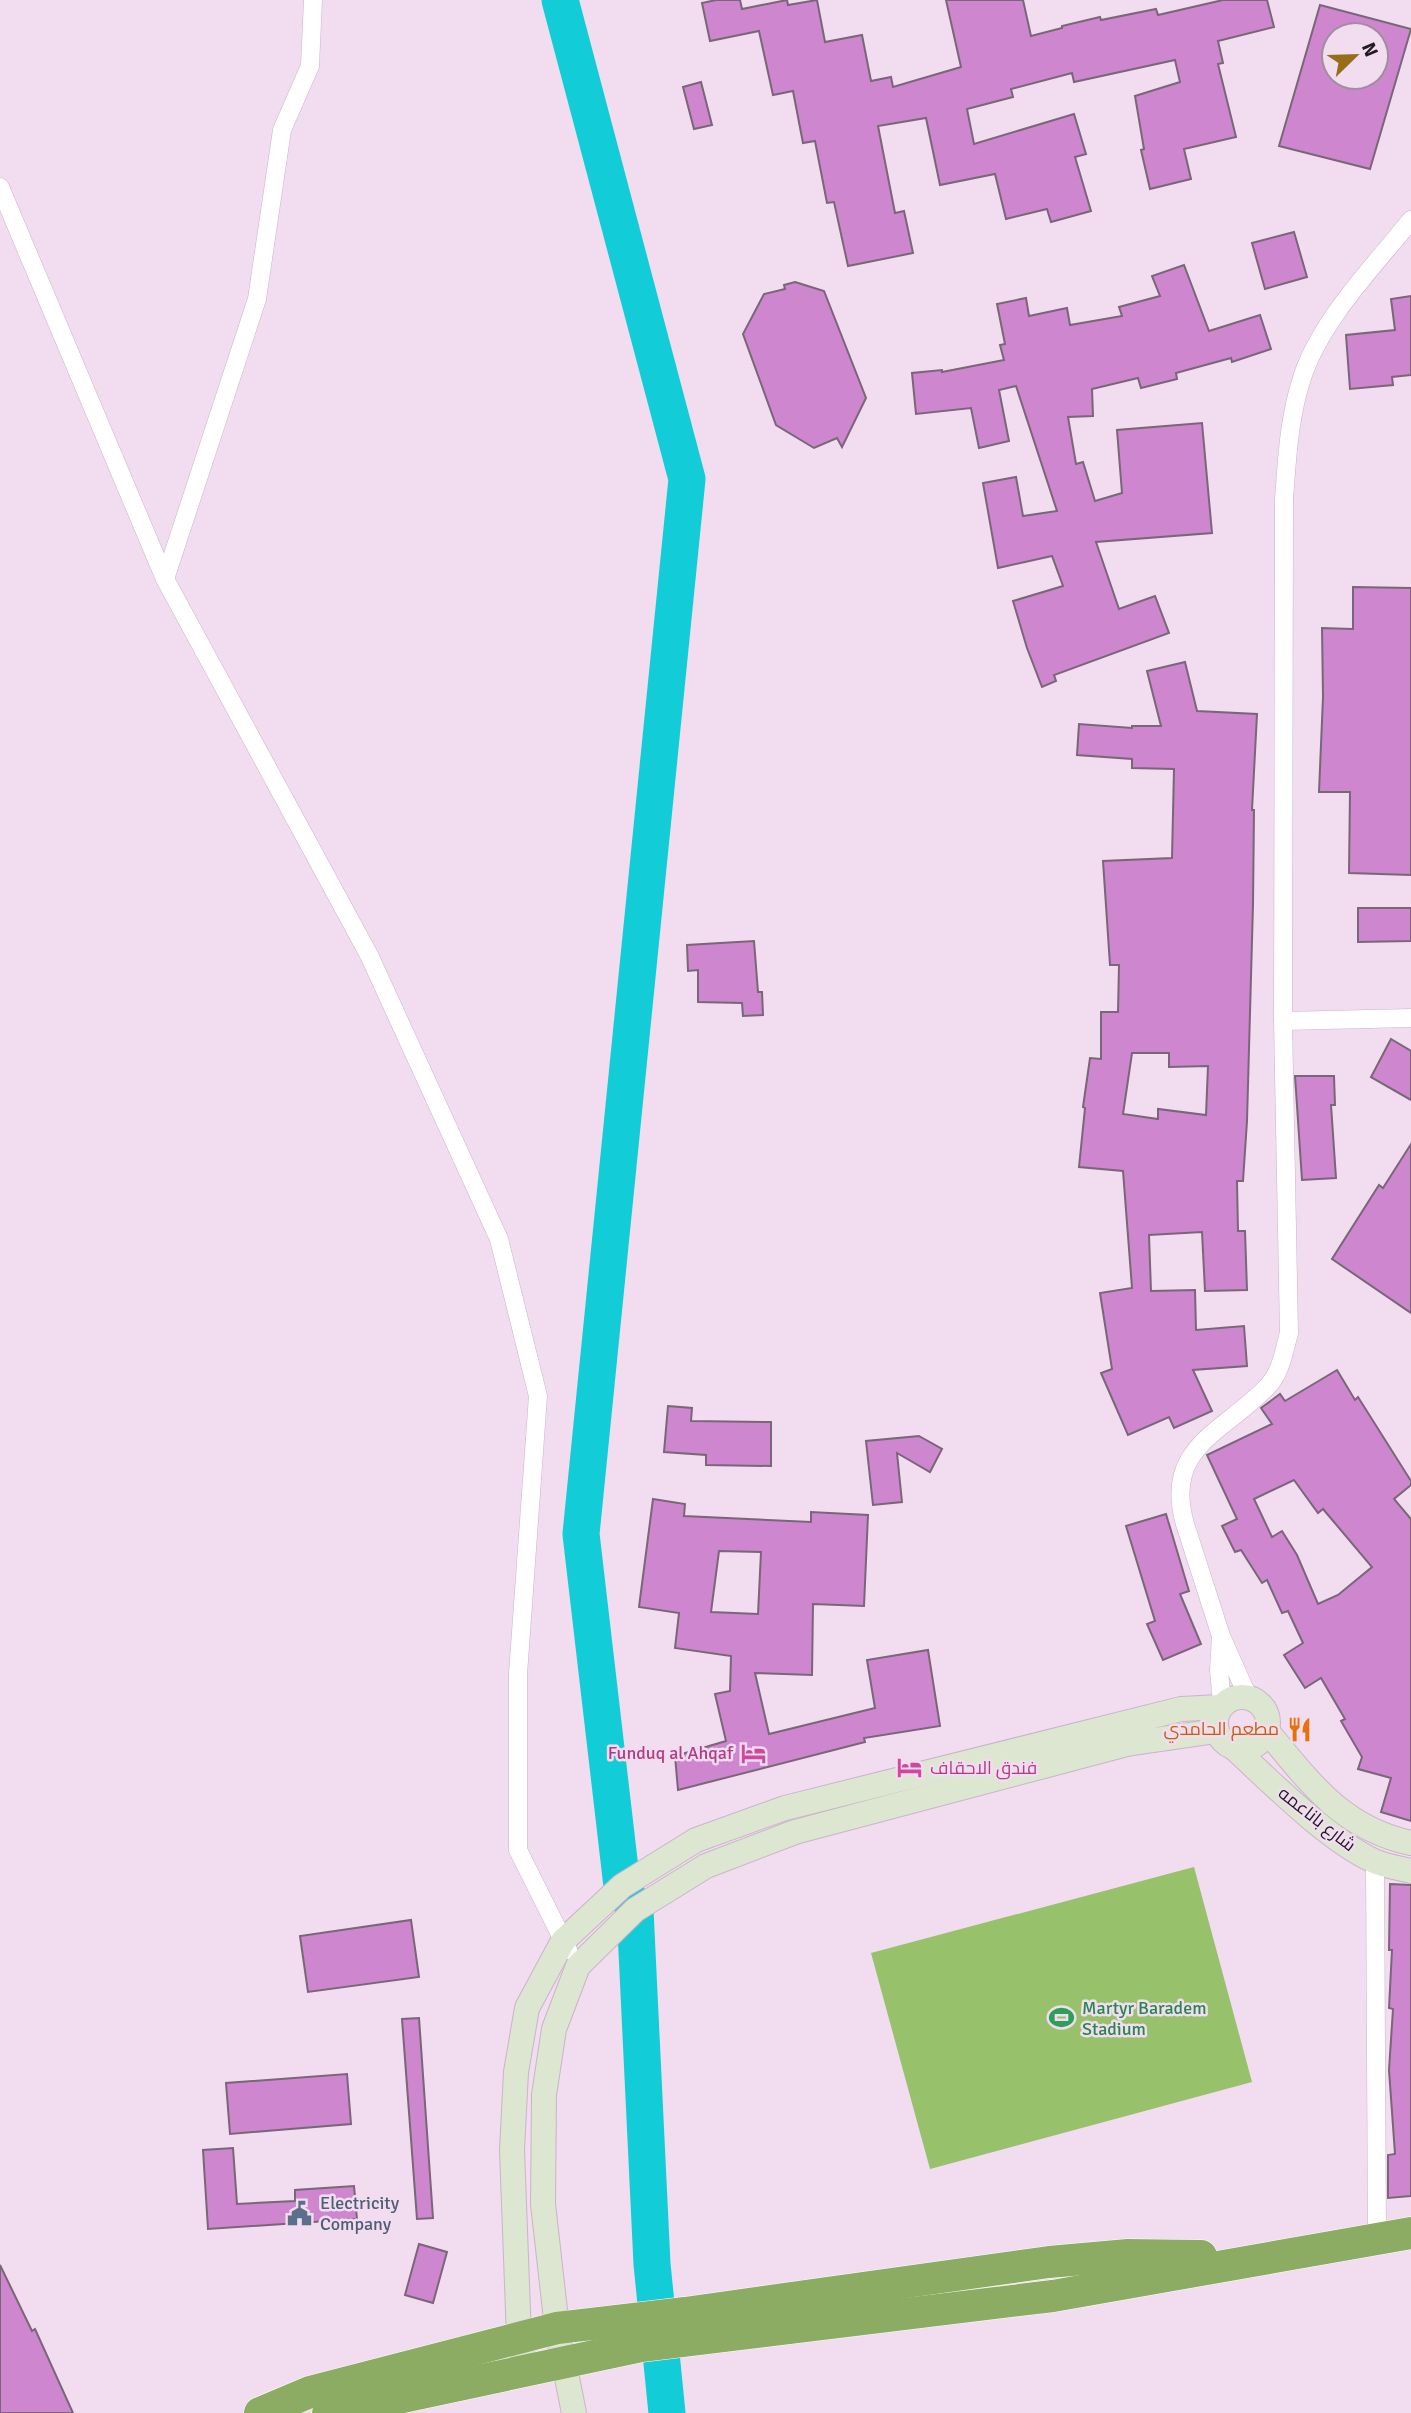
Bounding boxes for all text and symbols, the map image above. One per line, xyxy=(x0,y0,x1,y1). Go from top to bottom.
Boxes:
north arrow xyxy=(1320,21,1390,91)
text: N xyxy=(1356,39,1383,61)
restaurant icon: مطعم الحامدي xyxy=(1285,1715,1313,1743)
place label: مطعم الحامدي xyxy=(1163,1718,1279,1743)
hotel icon: Funduq al Ahqaf xyxy=(739,1739,767,1767)
place label: Funduq al Ahqaf xyxy=(608,1742,734,1764)
hotel icon: فندق الاحقاف xyxy=(896,1754,924,1782)
place label: فندق الاحقاف xyxy=(930,1757,1037,1780)
street label: شارع باناعمه xyxy=(1273,1782,1360,1857)
place label: Martyr Baradem Stadium xyxy=(1082,1997,1207,2040)
sports icon: Martyr Baradem Stadium xyxy=(1048,2004,1076,2032)
place label: Electricity Company xyxy=(320,2192,400,2235)
public building icon: Electricity Company xyxy=(286,2199,314,2227)

